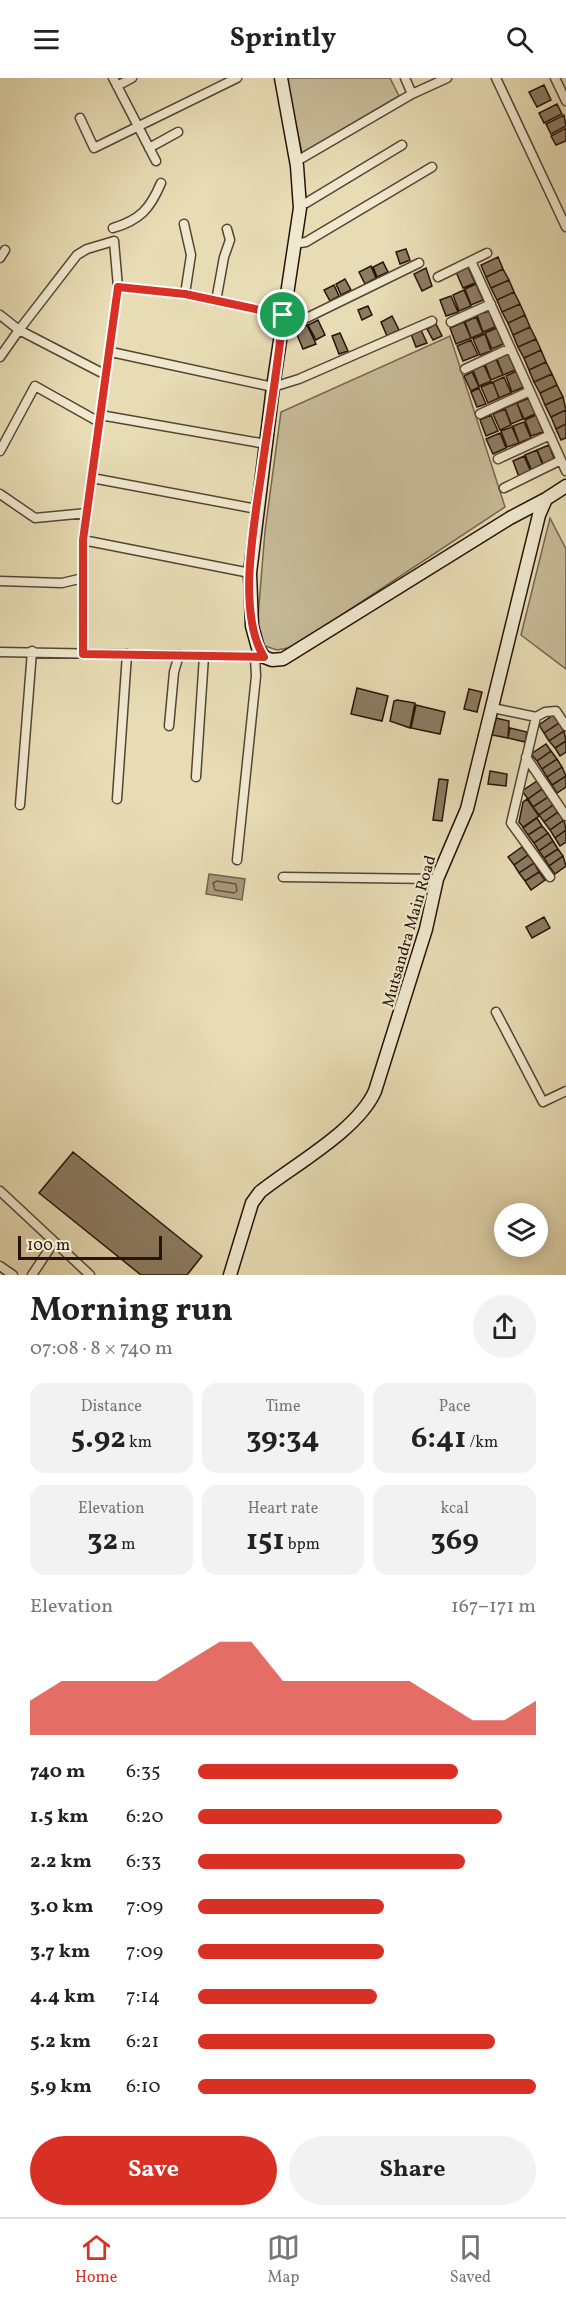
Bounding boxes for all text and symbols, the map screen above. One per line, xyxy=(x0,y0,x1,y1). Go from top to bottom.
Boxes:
text: Sprintly xyxy=(230,20,336,58)
icon: menu xyxy=(30,23,63,56)
icon: search xyxy=(503,23,536,56)
pin xyxy=(257,289,308,340)
icon: arrive xyxy=(266,298,299,331)
street label: Mutsandra Main Road xyxy=(378,853,442,1010)
map controls xyxy=(494,1203,548,1257)
button: layers xyxy=(494,1203,548,1257)
scale bar xyxy=(18,1233,162,1260)
text: 100 m xyxy=(27,1235,70,1257)
text: Morning run xyxy=(30,1289,233,1335)
button: share xyxy=(473,1295,536,1358)
text: 07:08 · 8 × 740 m xyxy=(30,1335,173,1363)
text: Distance xyxy=(81,1396,142,1418)
text: Time xyxy=(265,1396,301,1418)
text: Pace xyxy=(439,1396,471,1418)
text: 5.92 xyxy=(71,1418,126,1460)
text: 39:34 xyxy=(246,1418,320,1460)
text: 6:41 xyxy=(411,1418,466,1460)
text: km xyxy=(126,1432,152,1454)
text: /km xyxy=(466,1432,498,1454)
text: Elevation xyxy=(78,1498,145,1520)
text: Heart rate xyxy=(248,1498,318,1520)
text: kcal xyxy=(440,1498,469,1520)
text: 32 xyxy=(87,1520,118,1562)
text: 151 xyxy=(246,1520,285,1562)
text: 369 xyxy=(430,1520,479,1562)
text: m xyxy=(118,1534,135,1556)
text: bpm xyxy=(285,1534,320,1556)
text: Elevation xyxy=(30,1593,113,1621)
text: 167–171 m xyxy=(451,1593,536,1621)
text: 740 m xyxy=(30,1758,85,1786)
text: 6:35 xyxy=(126,1758,161,1786)
text: 1.5 km xyxy=(30,1803,89,1831)
text: 6:20 xyxy=(126,1803,163,1831)
text: 2.2 km xyxy=(30,1848,92,1876)
text: 6:33 xyxy=(126,1848,161,1876)
text: 3.0 km xyxy=(30,1893,94,1921)
text: 7:09 xyxy=(126,1893,163,1921)
text: 3.7 km xyxy=(30,1938,90,1966)
text: 7:09 xyxy=(126,1938,163,1966)
text: 4.4 km xyxy=(30,1983,95,2011)
text: 7:14 xyxy=(126,1983,160,2011)
text: 5.2 km xyxy=(30,2028,91,2056)
text: 6:21 xyxy=(126,2028,159,2056)
text: 5.9 km xyxy=(30,2073,92,2101)
text: 6:10 xyxy=(126,2073,161,2101)
button: Save xyxy=(30,2136,277,2205)
button: Share xyxy=(289,2136,536,2205)
tab: Home xyxy=(75,2231,117,2289)
tab: Map xyxy=(267,2231,300,2289)
tab: Saved xyxy=(450,2231,491,2289)

